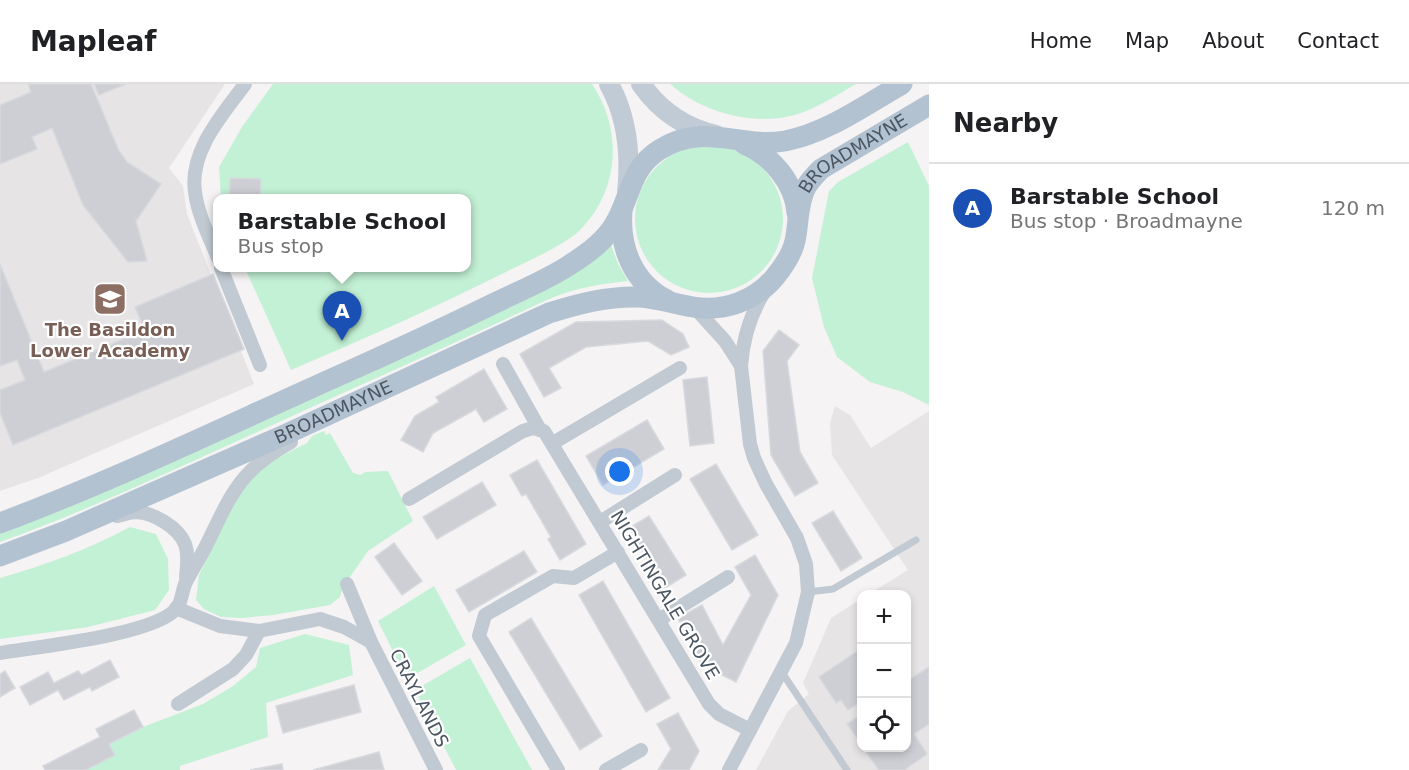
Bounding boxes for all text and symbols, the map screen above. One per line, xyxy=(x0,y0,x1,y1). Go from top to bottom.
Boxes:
text: Mapleaf xyxy=(30,25,156,58)
text: Home xyxy=(1030,29,1092,53)
text: Map xyxy=(1125,29,1169,53)
text: About xyxy=(1202,29,1264,53)
text: Contact xyxy=(1297,29,1379,53)
text: Nearby xyxy=(953,108,1058,138)
street label: BROADMAYNE xyxy=(794,109,911,197)
text: Barstable School xyxy=(1010,184,1219,209)
popup xyxy=(213,194,471,272)
text: A xyxy=(965,196,980,220)
text: 120 m xyxy=(1321,196,1385,220)
text: Barstable School xyxy=(237,209,447,234)
text: Bus stop · Broadmayne xyxy=(1010,209,1243,233)
text: Bus stop xyxy=(237,234,324,258)
school or university icon: The Basildon Lower Academy xyxy=(92,281,128,317)
pin: A xyxy=(322,292,362,341)
place label: The Basildon Lower Academy xyxy=(30,319,190,361)
street label: BROADMAYNE xyxy=(271,376,395,448)
your location xyxy=(605,457,634,486)
street label: NIGHTINGALE GROVE xyxy=(607,506,724,683)
map controls xyxy=(857,590,911,752)
button: + xyxy=(857,590,911,644)
button: − xyxy=(857,644,911,698)
street label: CRAYLANDS xyxy=(386,645,453,751)
button: locate xyxy=(857,698,911,752)

